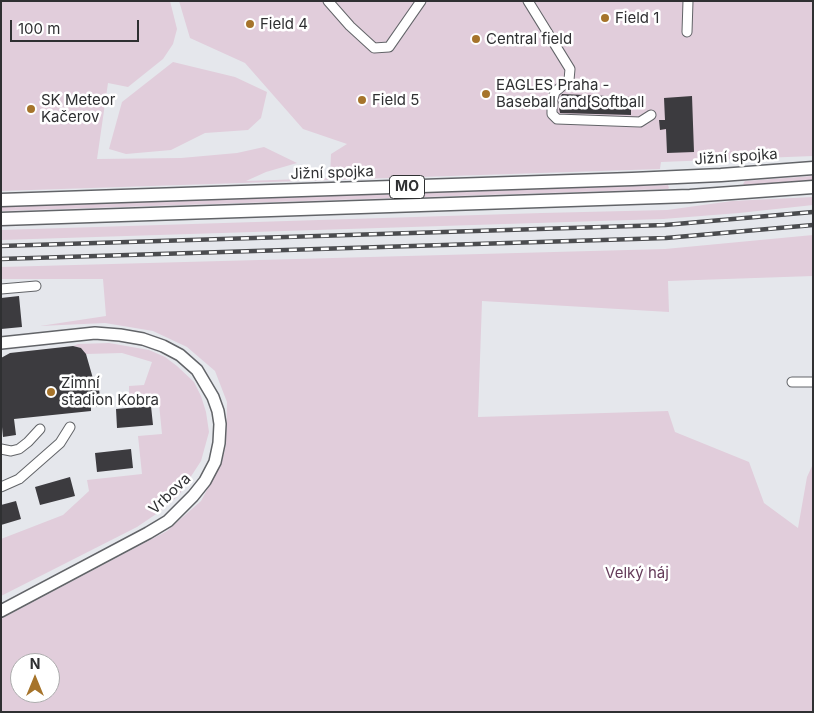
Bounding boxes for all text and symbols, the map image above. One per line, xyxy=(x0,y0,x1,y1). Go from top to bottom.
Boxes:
place label: Field 1 xyxy=(615,9,659,27)
scale bar xyxy=(12,10,141,42)
marker: Field 1 xyxy=(599,12,611,24)
place label: Field 4 xyxy=(260,15,308,33)
marker: Field 4 xyxy=(244,18,256,30)
text: 100 m xyxy=(18,19,60,38)
place label: Central field xyxy=(486,30,572,48)
marker: Central field xyxy=(470,33,482,45)
place label: EAGLES Praha - Baseball and Softball xyxy=(496,76,644,111)
marker: EAGLES Praha - Baseball and Softball xyxy=(480,88,492,100)
place label: SK Meteor Kačerov xyxy=(41,91,115,126)
place label: Field 5 xyxy=(372,91,419,109)
marker: Field 5 xyxy=(356,94,368,106)
marker: SK Meteor Kačerov xyxy=(25,103,37,115)
street label: Jižní spojka xyxy=(694,145,778,169)
street label: Jižní spojka xyxy=(290,163,374,183)
road number: MO xyxy=(390,176,424,198)
place label: Zimní stadion Kobra xyxy=(61,374,159,409)
marker: Zimní stadion Kobra xyxy=(45,386,57,398)
street label: Vrbova xyxy=(145,470,195,518)
park label: Velký háj xyxy=(605,564,669,582)
north arrow xyxy=(10,653,60,703)
text: N xyxy=(30,655,40,672)

